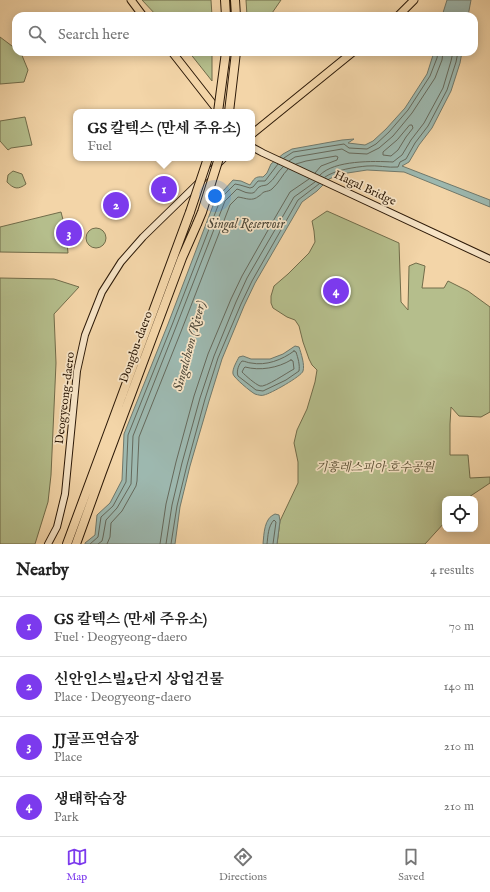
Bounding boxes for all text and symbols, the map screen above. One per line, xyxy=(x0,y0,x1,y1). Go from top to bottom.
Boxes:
search box xyxy=(12,12,478,56)
icon: search xyxy=(26,23,48,45)
text: Search here xyxy=(58,25,129,44)
popup xyxy=(73,109,255,161)
text: GS 칼텍스 (만세 주유소) xyxy=(87,119,241,138)
text: Fuel xyxy=(87,138,112,155)
street label: Hagal Bridge xyxy=(331,167,399,209)
pin: 1 xyxy=(151,174,177,204)
your location xyxy=(205,186,225,206)
pin: 2 xyxy=(103,190,129,220)
water label: Singal Reservoir xyxy=(207,216,285,234)
pin: 3 xyxy=(56,218,82,248)
pin: 4 xyxy=(323,276,349,306)
water label: Singalcheon (River) xyxy=(170,299,211,393)
street label: Dongbu-daero xyxy=(116,309,156,385)
street label: Deogyeong-daero xyxy=(52,351,78,445)
park label: 기흥레스피아 호수공원 xyxy=(316,460,436,475)
map controls xyxy=(442,496,478,532)
button: locate xyxy=(442,496,478,532)
text: Nearby xyxy=(16,560,69,581)
text: 4 results xyxy=(430,562,474,579)
text: GS 칼텍스 (만세 주유소) xyxy=(54,610,207,629)
text: 1 xyxy=(27,618,31,635)
text: 70 m xyxy=(449,618,474,635)
text: Fuel · Deogyeong-daero xyxy=(54,629,187,646)
text: 신안인스빌2단지 상업건물 xyxy=(54,670,224,689)
text: 2 xyxy=(26,678,32,695)
text: 140 m xyxy=(444,678,474,695)
text: Place · Deogyeong-daero xyxy=(54,689,191,706)
text: JJ골프연습장 xyxy=(54,730,139,749)
text: 3 xyxy=(27,738,31,755)
text: 210 m xyxy=(444,738,474,755)
text: Place xyxy=(54,749,82,766)
text: 생태학습장 xyxy=(54,790,126,809)
text: 4 xyxy=(26,798,32,815)
text: 210 m xyxy=(444,798,474,815)
text: Park xyxy=(54,809,79,826)
tab: Map xyxy=(66,846,88,884)
tab: Directions xyxy=(219,846,267,884)
tab: Saved xyxy=(398,846,424,884)

